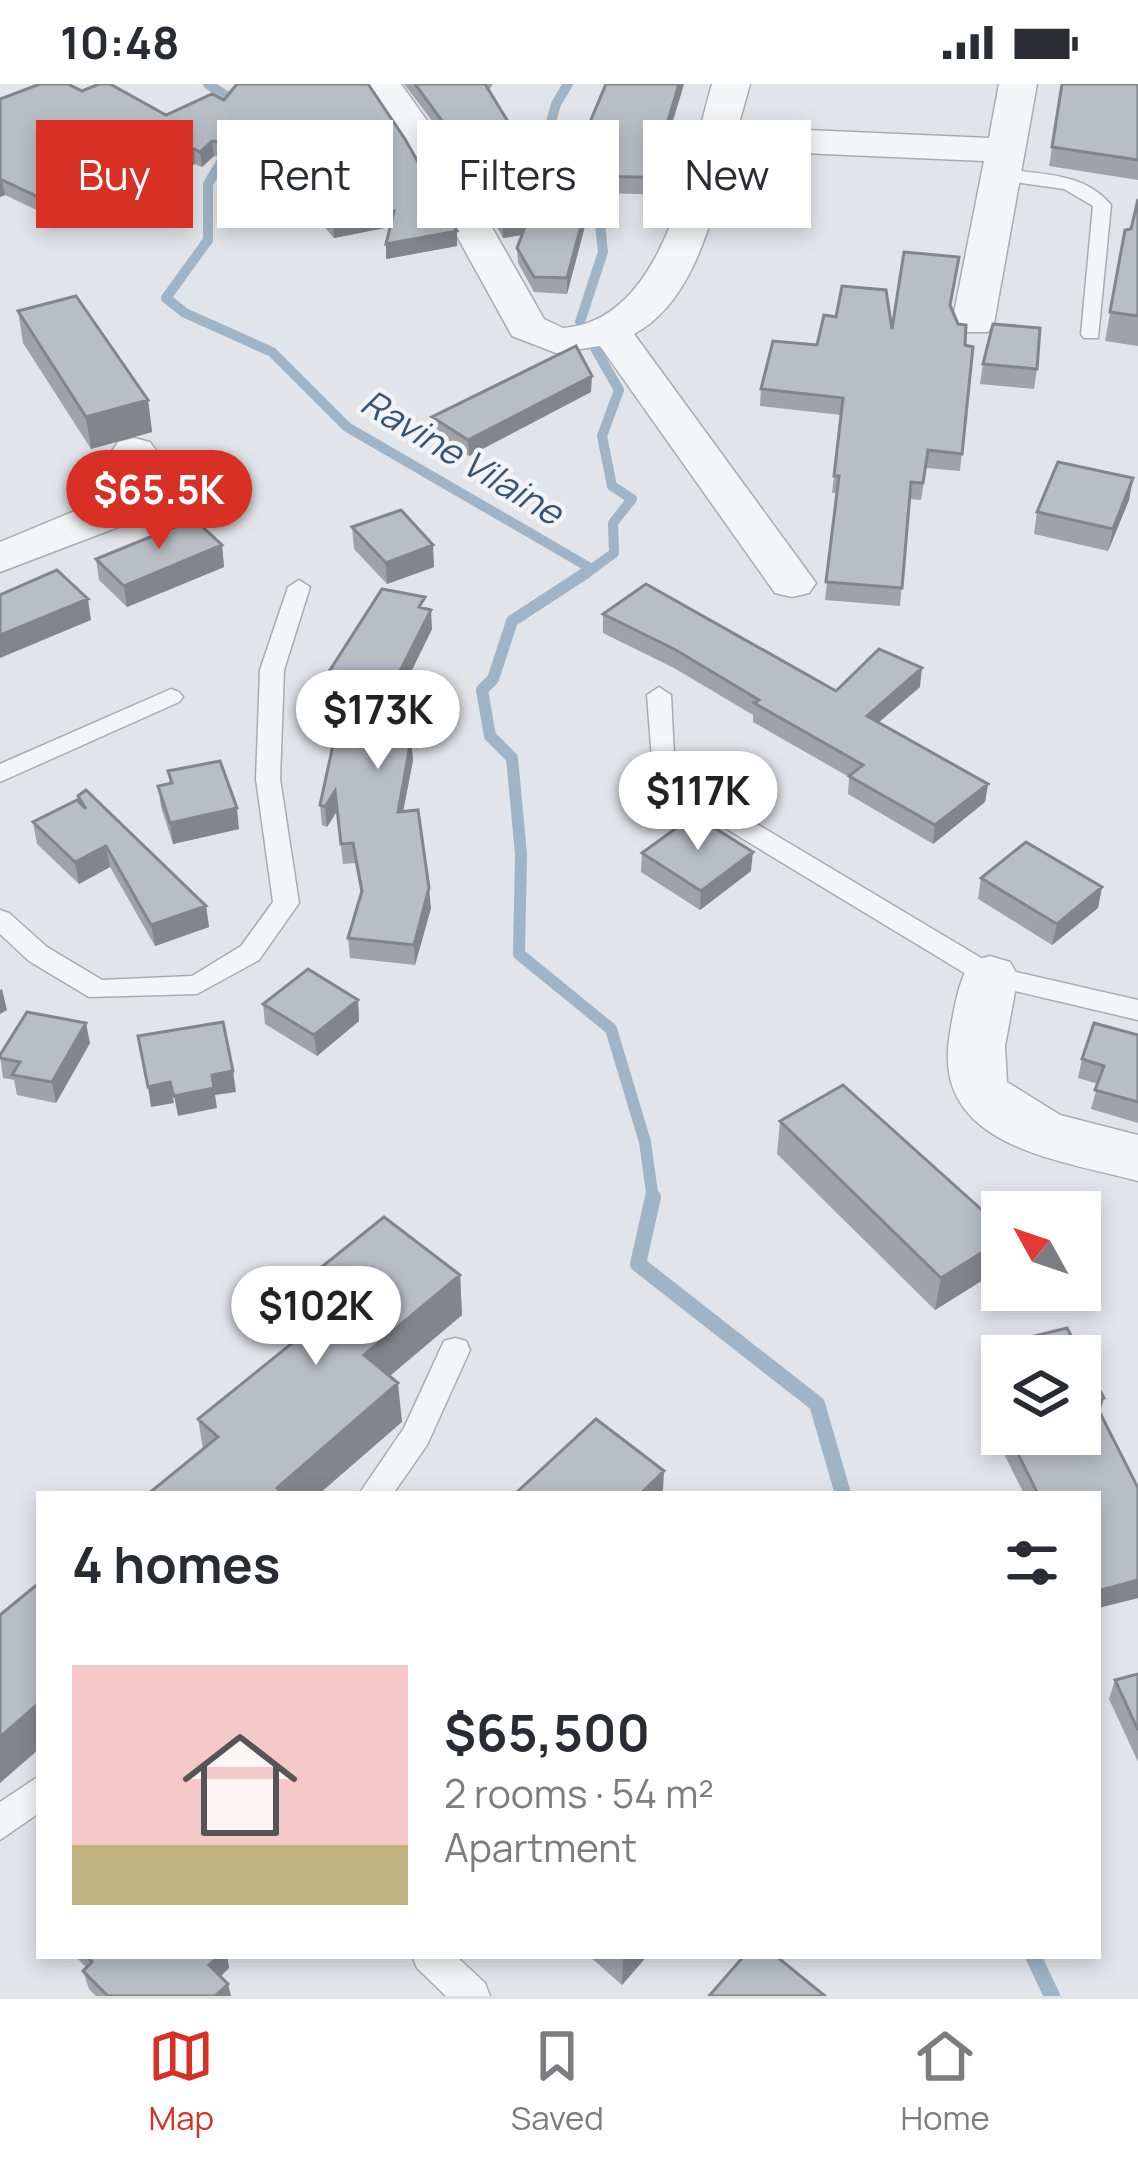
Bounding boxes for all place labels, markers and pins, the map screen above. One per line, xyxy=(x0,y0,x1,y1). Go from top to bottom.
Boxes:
pin: $65.5K xyxy=(61,450,257,552)
pin: $173K xyxy=(294,670,462,772)
pin: $117K xyxy=(614,751,782,853)
pin: $102K xyxy=(232,1266,400,1368)

